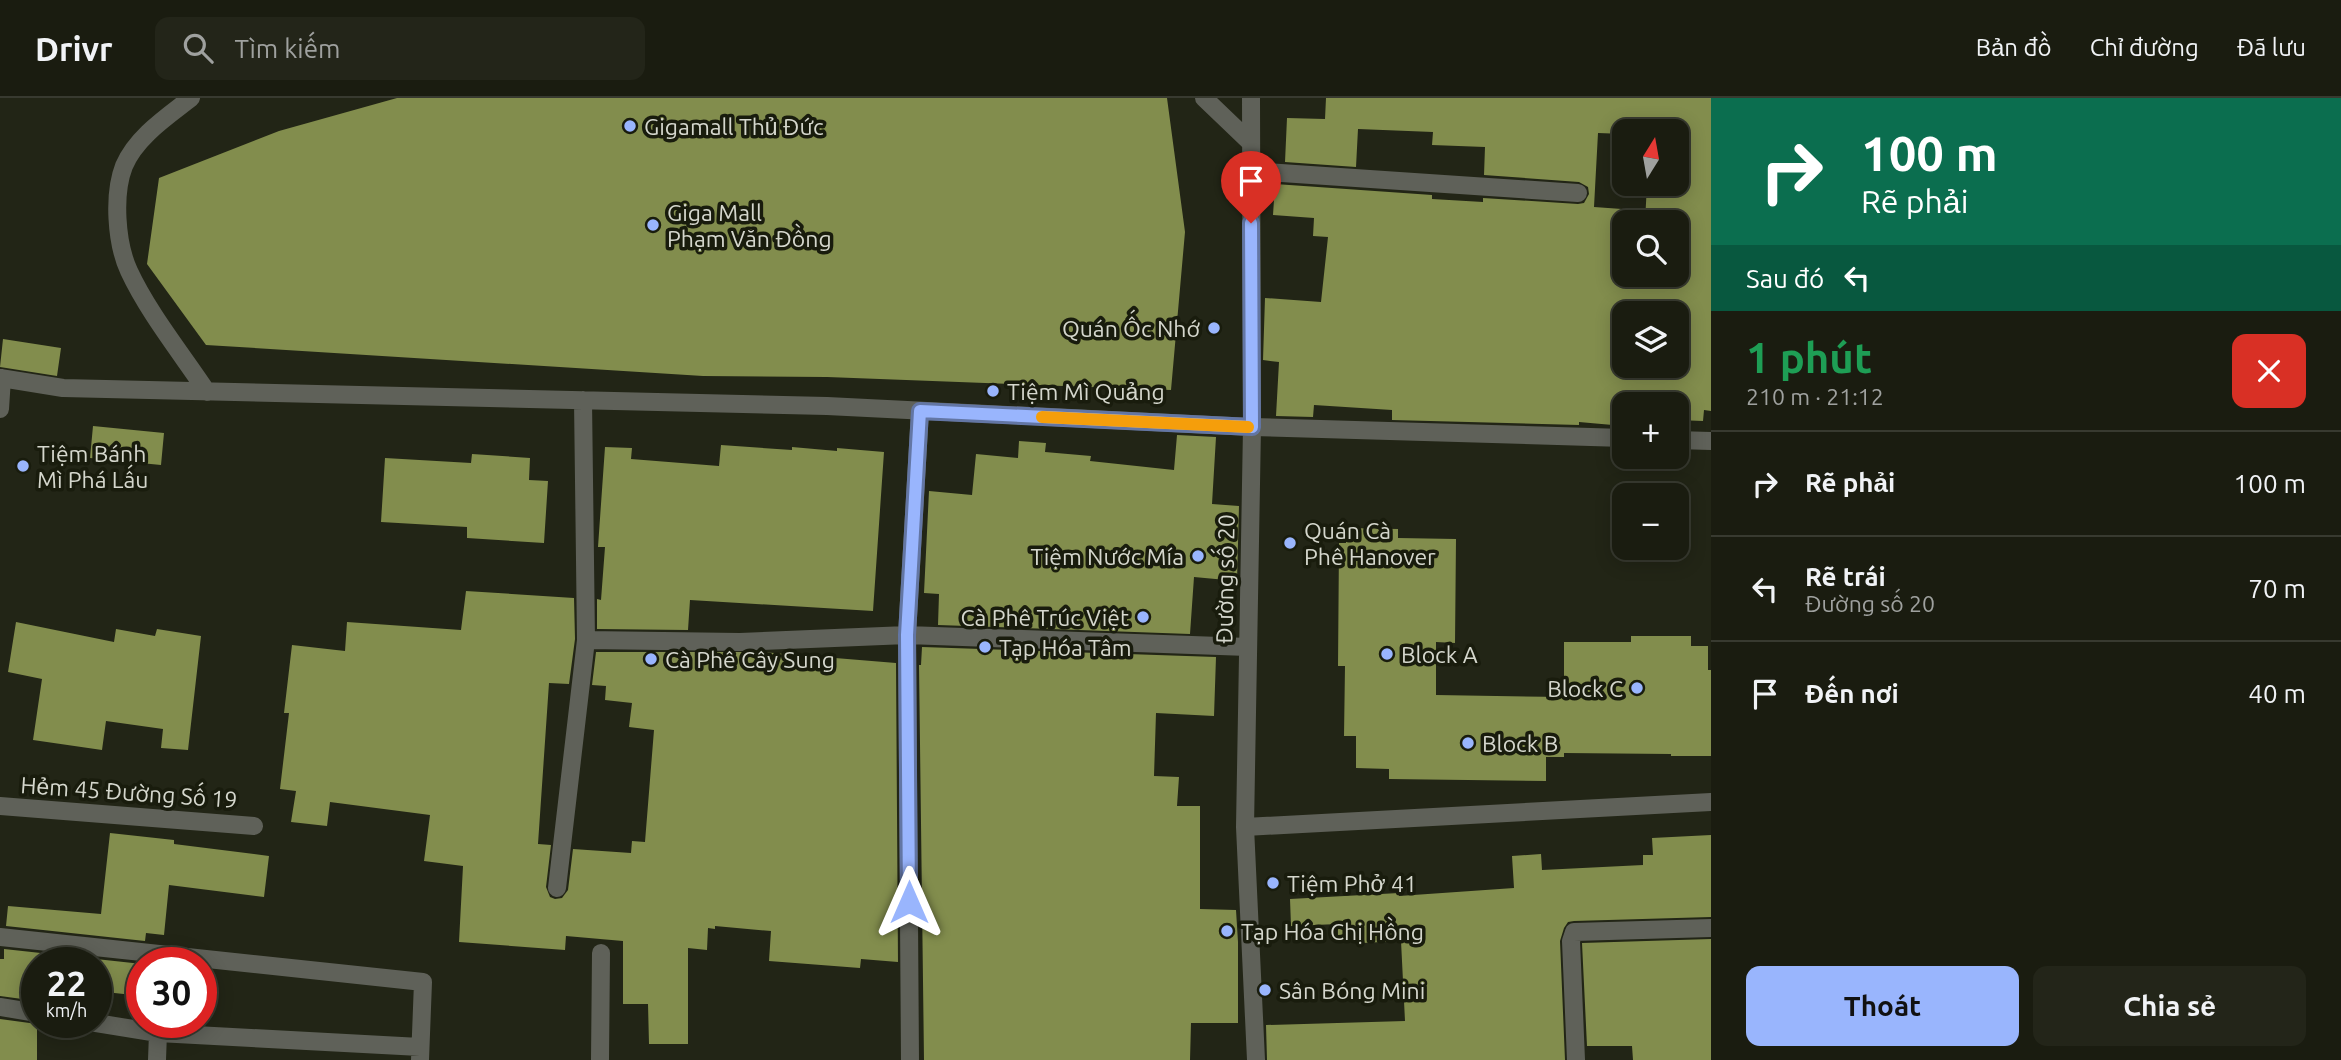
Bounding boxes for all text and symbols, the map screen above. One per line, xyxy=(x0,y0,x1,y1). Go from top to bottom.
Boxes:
search box xyxy=(155,17,645,80)
icon: search xyxy=(179,29,217,67)
text: Drivr xyxy=(35,30,113,67)
text: Tìm kiếm xyxy=(235,34,340,63)
text: Bản đồ xyxy=(1976,34,2052,61)
text: Chỉ đường xyxy=(2090,34,2199,61)
text: Đã lưu xyxy=(2237,34,2306,61)
place label: Gigamall Thủ Đức xyxy=(644,114,824,139)
marker: Gigamall Thủ Đức xyxy=(622,118,638,134)
north arrow xyxy=(1612,119,1689,196)
map controls xyxy=(1612,119,1689,560)
text: 100 m xyxy=(1861,125,1998,180)
icon: right xyxy=(1746,126,1837,217)
pin xyxy=(1221,151,1281,223)
icon: arrive xyxy=(1232,162,1270,200)
text: Rẽ phải xyxy=(1861,183,1968,219)
place label: Giga Mall Phạm Văn Đồng xyxy=(667,200,832,251)
button: search xyxy=(1612,210,1689,287)
marker: Giga Mall Phạm Văn Đồng xyxy=(645,217,661,233)
icon: left xyxy=(1838,259,1876,297)
text: Sau đó xyxy=(1746,264,1824,293)
button: layers xyxy=(1612,301,1689,378)
place label: Quán Ốc Nhớ xyxy=(1062,309,1200,341)
marker: Quán Ốc Nhớ xyxy=(1206,320,1222,336)
text: 1 phút xyxy=(1746,334,1872,381)
button: close xyxy=(2232,334,2306,408)
place label: Tiệm Mì Quảng xyxy=(1007,379,1165,404)
marker: Tiệm Mì Quảng xyxy=(985,383,1001,399)
text: 210 m · 21:12 xyxy=(1746,384,1884,409)
button: + xyxy=(1612,392,1689,469)
place label: Tiệm Bánh Mì Phá Lấu xyxy=(37,441,149,492)
marker: Tiệm Bánh Mì Phá Lấu xyxy=(15,458,31,474)
icon: right xyxy=(1746,465,1784,503)
text: Rẽ phải xyxy=(1805,468,1895,497)
text: 100 m xyxy=(2234,469,2306,498)
button: − xyxy=(1612,483,1689,560)
street label: Đường số 20 xyxy=(1209,514,1239,644)
place label: Quán Cà Phê Hanover xyxy=(1304,518,1436,569)
marker: Quán Cà Phê Hanover xyxy=(1282,535,1298,551)
place label: Tiệm Nước Mía xyxy=(1030,544,1184,569)
marker: Tiệm Nước Mía xyxy=(1190,548,1206,564)
text: Rẽ trái xyxy=(1805,562,1886,591)
icon: left xyxy=(1746,570,1784,608)
text: 70 m xyxy=(2248,574,2306,603)
text: Đường số 20 xyxy=(1805,591,1935,616)
place label: Cà Phê Trúc Việt xyxy=(960,605,1129,630)
marker: Cà Phê Trúc Việt xyxy=(1135,609,1151,625)
place label: Tạp Hóa Tâm xyxy=(999,635,1132,660)
marker: Tạp Hóa Tâm xyxy=(977,639,993,655)
place label: Block A xyxy=(1401,642,1478,667)
marker: Block A xyxy=(1379,646,1395,662)
place label: Cà Phê Cây Sung xyxy=(665,647,835,672)
marker: Cà Phê Cây Sung xyxy=(643,651,659,667)
icon: arrive xyxy=(1746,675,1784,713)
place label: Block C xyxy=(1547,676,1623,701)
text: Đến nơi xyxy=(1805,679,1899,708)
text: 40 m xyxy=(2248,679,2306,708)
marker: Block C xyxy=(1629,680,1645,696)
place label: Block B xyxy=(1482,731,1558,756)
marker: Block B xyxy=(1460,735,1476,751)
street label: Hẻm 45 Đường Số 19 xyxy=(20,769,238,812)
position arrow xyxy=(872,865,946,939)
place label: Tiệm Phở 41 xyxy=(1287,871,1417,896)
marker: Tiệm Phở 41 xyxy=(1265,875,1281,891)
place label: Tạp Hóa Chị Hồng xyxy=(1241,916,1424,944)
marker: Tạp Hóa Chị Hồng xyxy=(1219,923,1235,939)
speed limit sign: 30 xyxy=(126,947,217,1038)
text: 22 xyxy=(47,963,86,1003)
button: Thoát xyxy=(1746,966,2019,1046)
button: Chia sẻ xyxy=(2033,966,2306,1046)
place label: Sân Bóng Mini xyxy=(1279,978,1425,1003)
marker: Sân Bóng Mini xyxy=(1257,982,1273,998)
text: km/h xyxy=(46,1000,87,1020)

